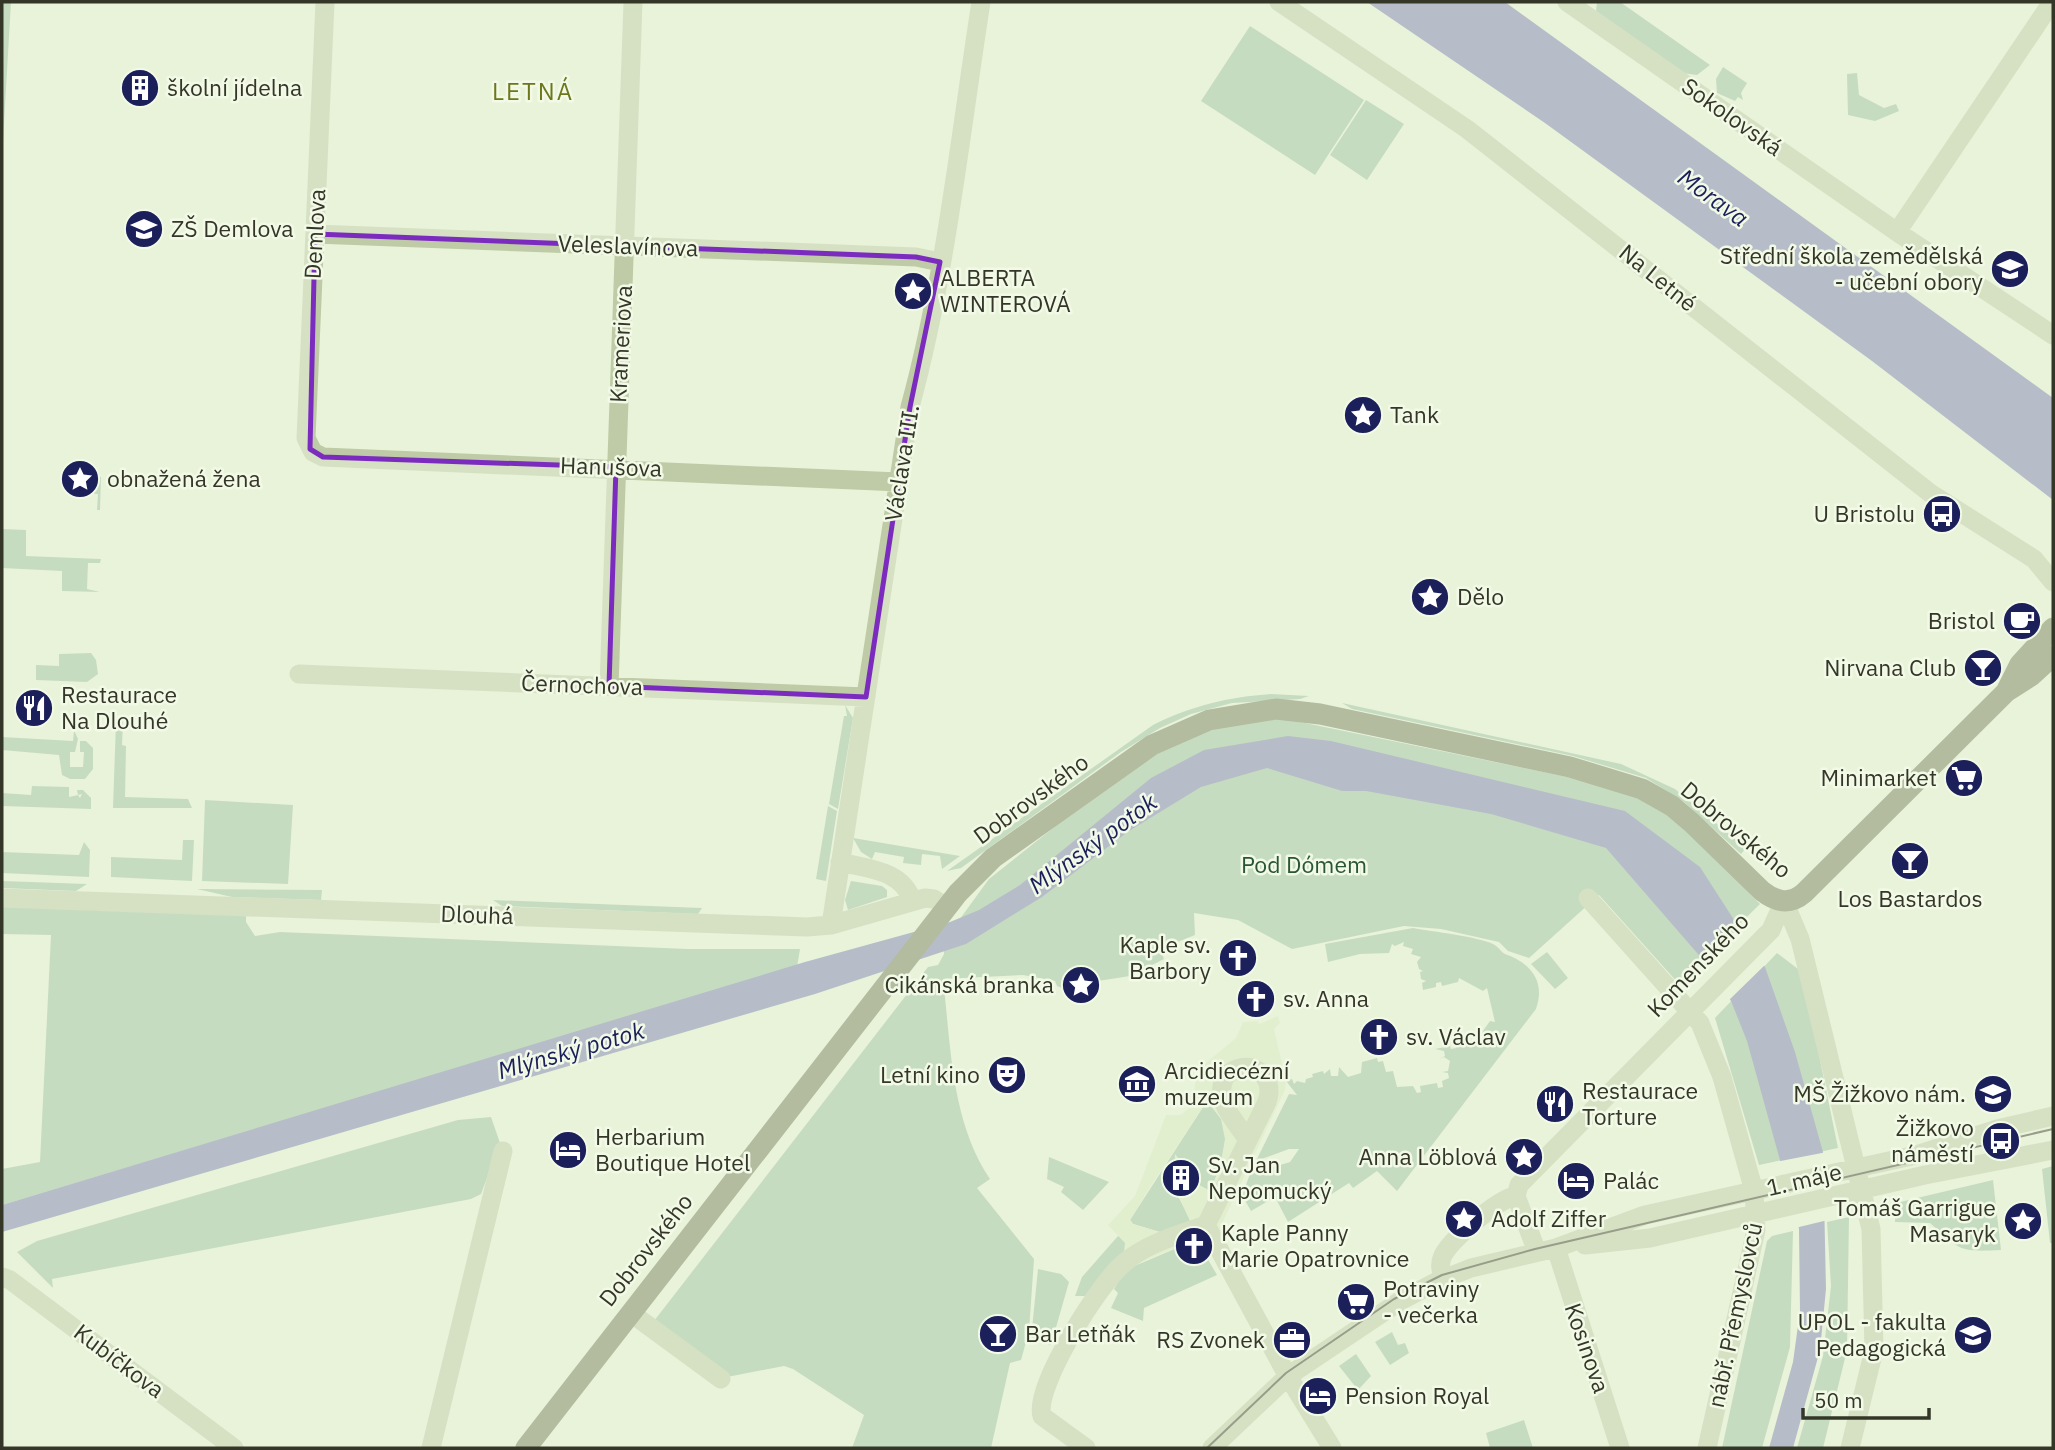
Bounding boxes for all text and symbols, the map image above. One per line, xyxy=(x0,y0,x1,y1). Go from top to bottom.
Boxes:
building icon: školní jídelna xyxy=(119,67,161,109)
street label: Sokolovská xyxy=(1676,70,1789,162)
place label: školní jídelna xyxy=(167,72,302,102)
district label: LETNÁ xyxy=(492,75,574,107)
water label: Morava xyxy=(1672,161,1755,234)
street label: Demlova xyxy=(297,188,331,280)
school or university icon: ZŠ Demlova xyxy=(123,208,165,250)
place label: ZŠ Demlova xyxy=(171,213,294,243)
street label: Veleslavínova xyxy=(557,228,699,262)
street label: Na Letné xyxy=(1614,237,1704,318)
place label: Střední škola zemědělská - učební obory xyxy=(1720,240,1984,296)
school or university icon: Střední škola zemědělská - učební obory xyxy=(1989,248,2031,290)
place label: ALBERTA WINTEROVÁ xyxy=(940,262,1071,318)
place icon: ALBERTA WINTEROVÁ xyxy=(892,270,934,312)
street label: Krameriova xyxy=(602,284,638,404)
place icon: Tank xyxy=(1342,394,1384,436)
place label: Tank xyxy=(1390,399,1439,429)
street label: Václava III. xyxy=(877,402,925,524)
street label: Hanušova xyxy=(560,449,663,483)
place icon: obnažená žena xyxy=(59,458,101,500)
place label: obnažená žena xyxy=(107,463,261,493)
bus stop icon: U Bristolu xyxy=(1921,493,1963,535)
place label: U Bristolu xyxy=(1814,498,1915,528)
place icon: Dělo xyxy=(1409,576,1451,618)
place label: Dělo xyxy=(1457,581,1504,611)
cafe icon: Bristol xyxy=(2001,600,2043,642)
place label: Bristol xyxy=(1928,605,1995,635)
bar icon: Nirvana Club xyxy=(1962,647,2004,689)
place label: Nirvana Club xyxy=(1824,652,1956,682)
street label: Černochova xyxy=(521,667,644,701)
place label: Restaurace Na Dlouhé xyxy=(61,679,177,735)
restaurant icon: Restaurace Na Dlouhé xyxy=(13,687,55,729)
street label: Dobrovského xyxy=(967,746,1094,850)
supermarket icon: Minimarket xyxy=(1943,757,1985,799)
place label: Minimarket xyxy=(1821,762,1937,792)
street label: Dobrovského xyxy=(1675,774,1798,884)
water label: Mlýnský potok xyxy=(1022,785,1163,901)
bar icon: Los Bastardos xyxy=(1889,840,1931,882)
park label: Pod Dómem xyxy=(1241,849,1367,879)
place label: Los Bastardos xyxy=(1837,883,1983,913)
street label: Dlouhá xyxy=(440,898,514,930)
street label: Komenského xyxy=(1640,906,1755,1023)
place label: Kaple sv. Barbory xyxy=(1119,929,1212,985)
church icon: Kaple sv. Barbory xyxy=(1217,937,1259,979)
place icon: Cikánská branka xyxy=(1060,964,1102,1006)
place label: Cikánská branka xyxy=(884,969,1054,999)
church icon: sv. Anna xyxy=(1235,978,1277,1020)
place label: sv. Anna xyxy=(1283,983,1369,1013)
water label: Mlýnský potok xyxy=(494,1014,648,1086)
church icon: sv. Václav xyxy=(1358,1016,1400,1058)
place label: sv. Václav xyxy=(1406,1021,1506,1051)
theatre icon: Letní kino xyxy=(986,1054,1028,1096)
place label: Arcidiecézní muzeum xyxy=(1164,1055,1290,1111)
place label: Letní kino xyxy=(880,1059,980,1089)
museum icon: Arcidiecézní muzeum xyxy=(1116,1063,1158,1105)
school or university icon: MŠ Žižkovo nám. xyxy=(1972,1073,2014,1115)
place label: Restaurace Torture xyxy=(1582,1075,1698,1131)
place label: MŠ Žižkovo nám. xyxy=(1793,1078,1966,1108)
restaurant icon: Restaurace Torture xyxy=(1534,1083,1576,1125)
place label: Žižkovo náměstí xyxy=(1891,1112,1974,1168)
bus stop icon: Žižkovo náměstí xyxy=(1980,1120,2022,1162)
place label: Herbarium Boutique Hotel xyxy=(595,1121,750,1177)
hotel icon: Herbarium Boutique Hotel xyxy=(547,1129,589,1171)
place icon: Anna Löblová xyxy=(1503,1136,1545,1178)
place label: Anna Löblová xyxy=(1359,1141,1497,1171)
place label: Sv. Jan Nepomucký xyxy=(1208,1149,1332,1205)
street label: 1. máje xyxy=(1763,1156,1844,1202)
building icon: Sv. Jan Nepomucký xyxy=(1160,1157,1202,1199)
hotel icon: Palác xyxy=(1555,1160,1597,1202)
place label: Palác xyxy=(1603,1165,1659,1195)
street label: Dobrovského xyxy=(592,1187,699,1312)
place label: Tomáš Garrigue Masaryk xyxy=(1834,1192,1996,1248)
place icon: Adolf Ziffer xyxy=(1443,1198,1485,1240)
place icon: Tomáš Garrigue Masaryk xyxy=(2002,1200,2044,1242)
place label: Adolf Ziffer xyxy=(1491,1203,1607,1233)
place label: Kaple Panny Marie Opatrovnice xyxy=(1221,1217,1409,1273)
street label: nábř. Přemyslovců xyxy=(1700,1219,1768,1410)
church icon: Kaple Panny Marie Opatrovnice xyxy=(1173,1225,1215,1267)
place label: Potraviny - večerka xyxy=(1383,1273,1480,1329)
supermarket icon: Potraviny - večerka xyxy=(1335,1281,1377,1323)
street label: Kosinova xyxy=(1559,1299,1617,1397)
place label: UPOL - fakulta Pedagogická xyxy=(1797,1306,1946,1362)
bar icon: Bar Letňák xyxy=(977,1313,1019,1355)
school or university icon: UPOL - fakulta Pedagogická xyxy=(1952,1314,1994,1356)
street label: Kubíčkova xyxy=(68,1316,171,1404)
place label: Bar Letňák xyxy=(1025,1318,1136,1348)
office icon: RS Zvonek xyxy=(1271,1319,1313,1361)
place label: RS Zvonek xyxy=(1156,1324,1265,1354)
hotel icon: Pension Royal xyxy=(1297,1375,1339,1417)
scale bar xyxy=(1803,1376,1929,1420)
place label: Pension Royal xyxy=(1345,1380,1489,1410)
text: 50 m xyxy=(1814,1386,1863,1414)

